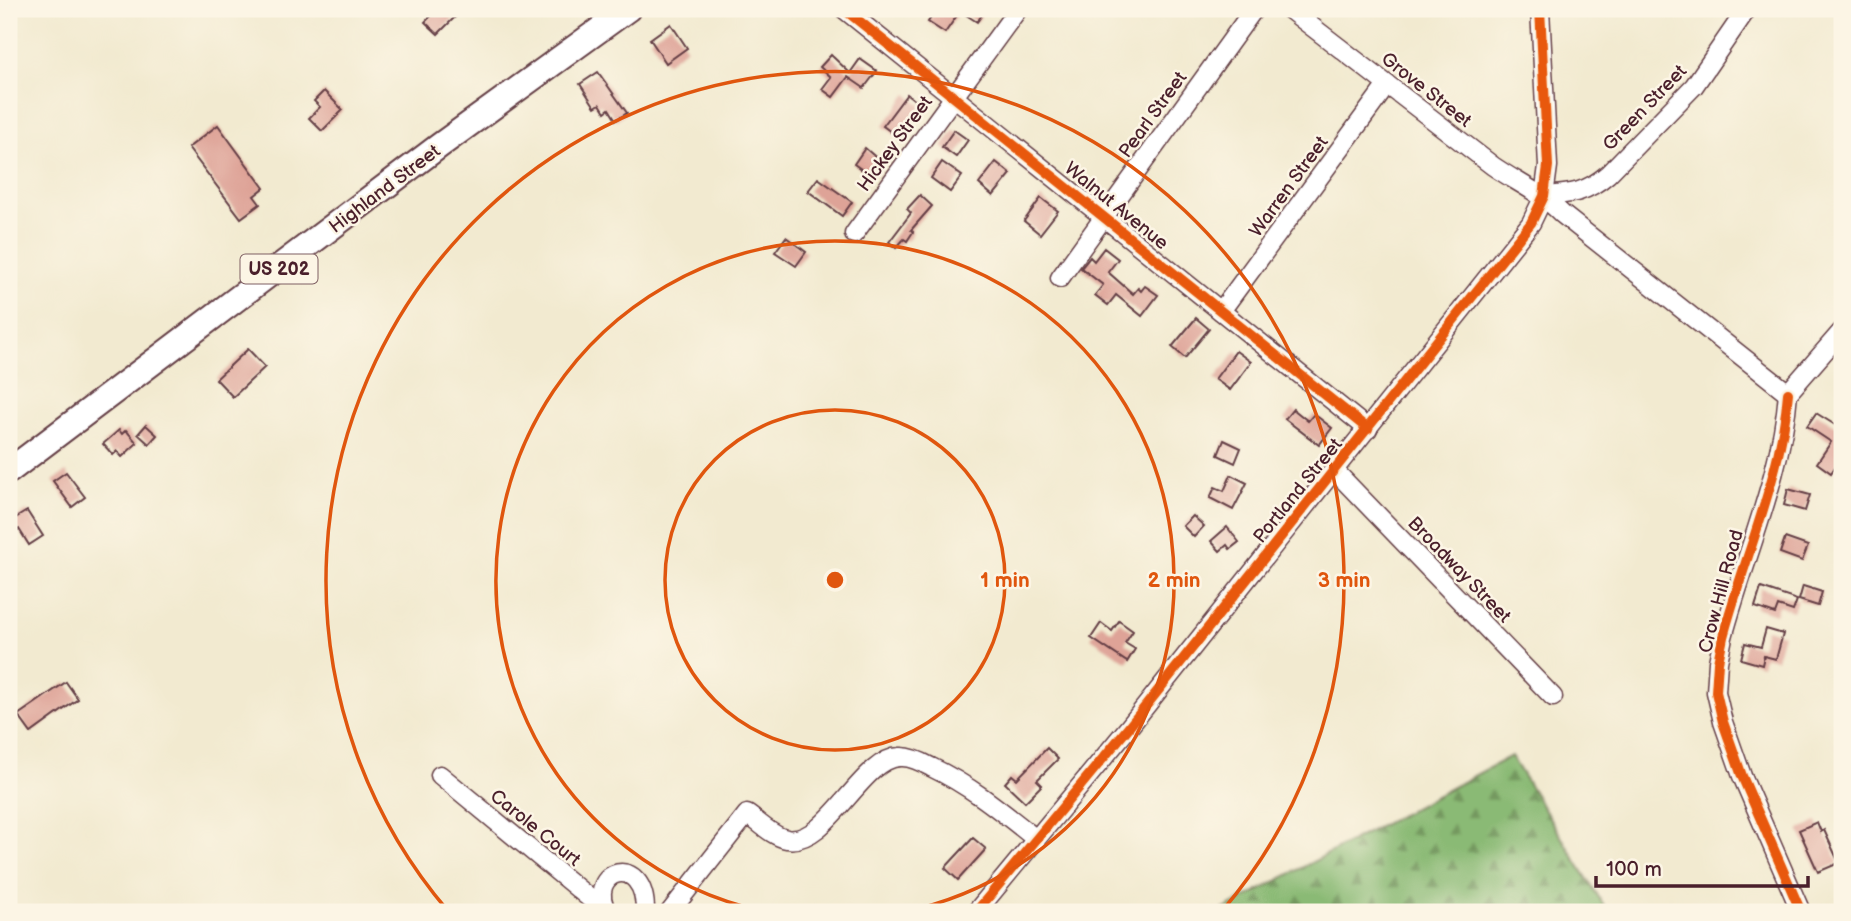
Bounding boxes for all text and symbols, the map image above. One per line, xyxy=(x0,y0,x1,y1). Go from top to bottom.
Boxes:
street label: Grove Street xyxy=(1376,48,1476,133)
street label: Green Street xyxy=(1598,60,1692,156)
street label: Pearl Street xyxy=(1114,67,1192,163)
street label: Hickey Street xyxy=(853,91,938,196)
street label: Warren Street xyxy=(1245,132,1334,242)
street label: Highland Street xyxy=(325,140,445,238)
street label: Walnut Avenue xyxy=(1059,157,1173,255)
road number: US 202 xyxy=(240,255,318,284)
street label: Portland Street xyxy=(1249,434,1348,548)
street label: Broadway Street xyxy=(1402,512,1516,628)
street label: Crow Hill Road xyxy=(1694,527,1749,655)
centre of rings xyxy=(823,568,847,592)
text: 1 min xyxy=(980,568,1030,593)
text: 2 min xyxy=(1147,568,1201,593)
text: 3 min xyxy=(1318,568,1370,593)
street label: Carole Court xyxy=(485,785,585,872)
scale bar xyxy=(1596,844,1807,888)
text: 100 m xyxy=(1606,857,1662,882)

